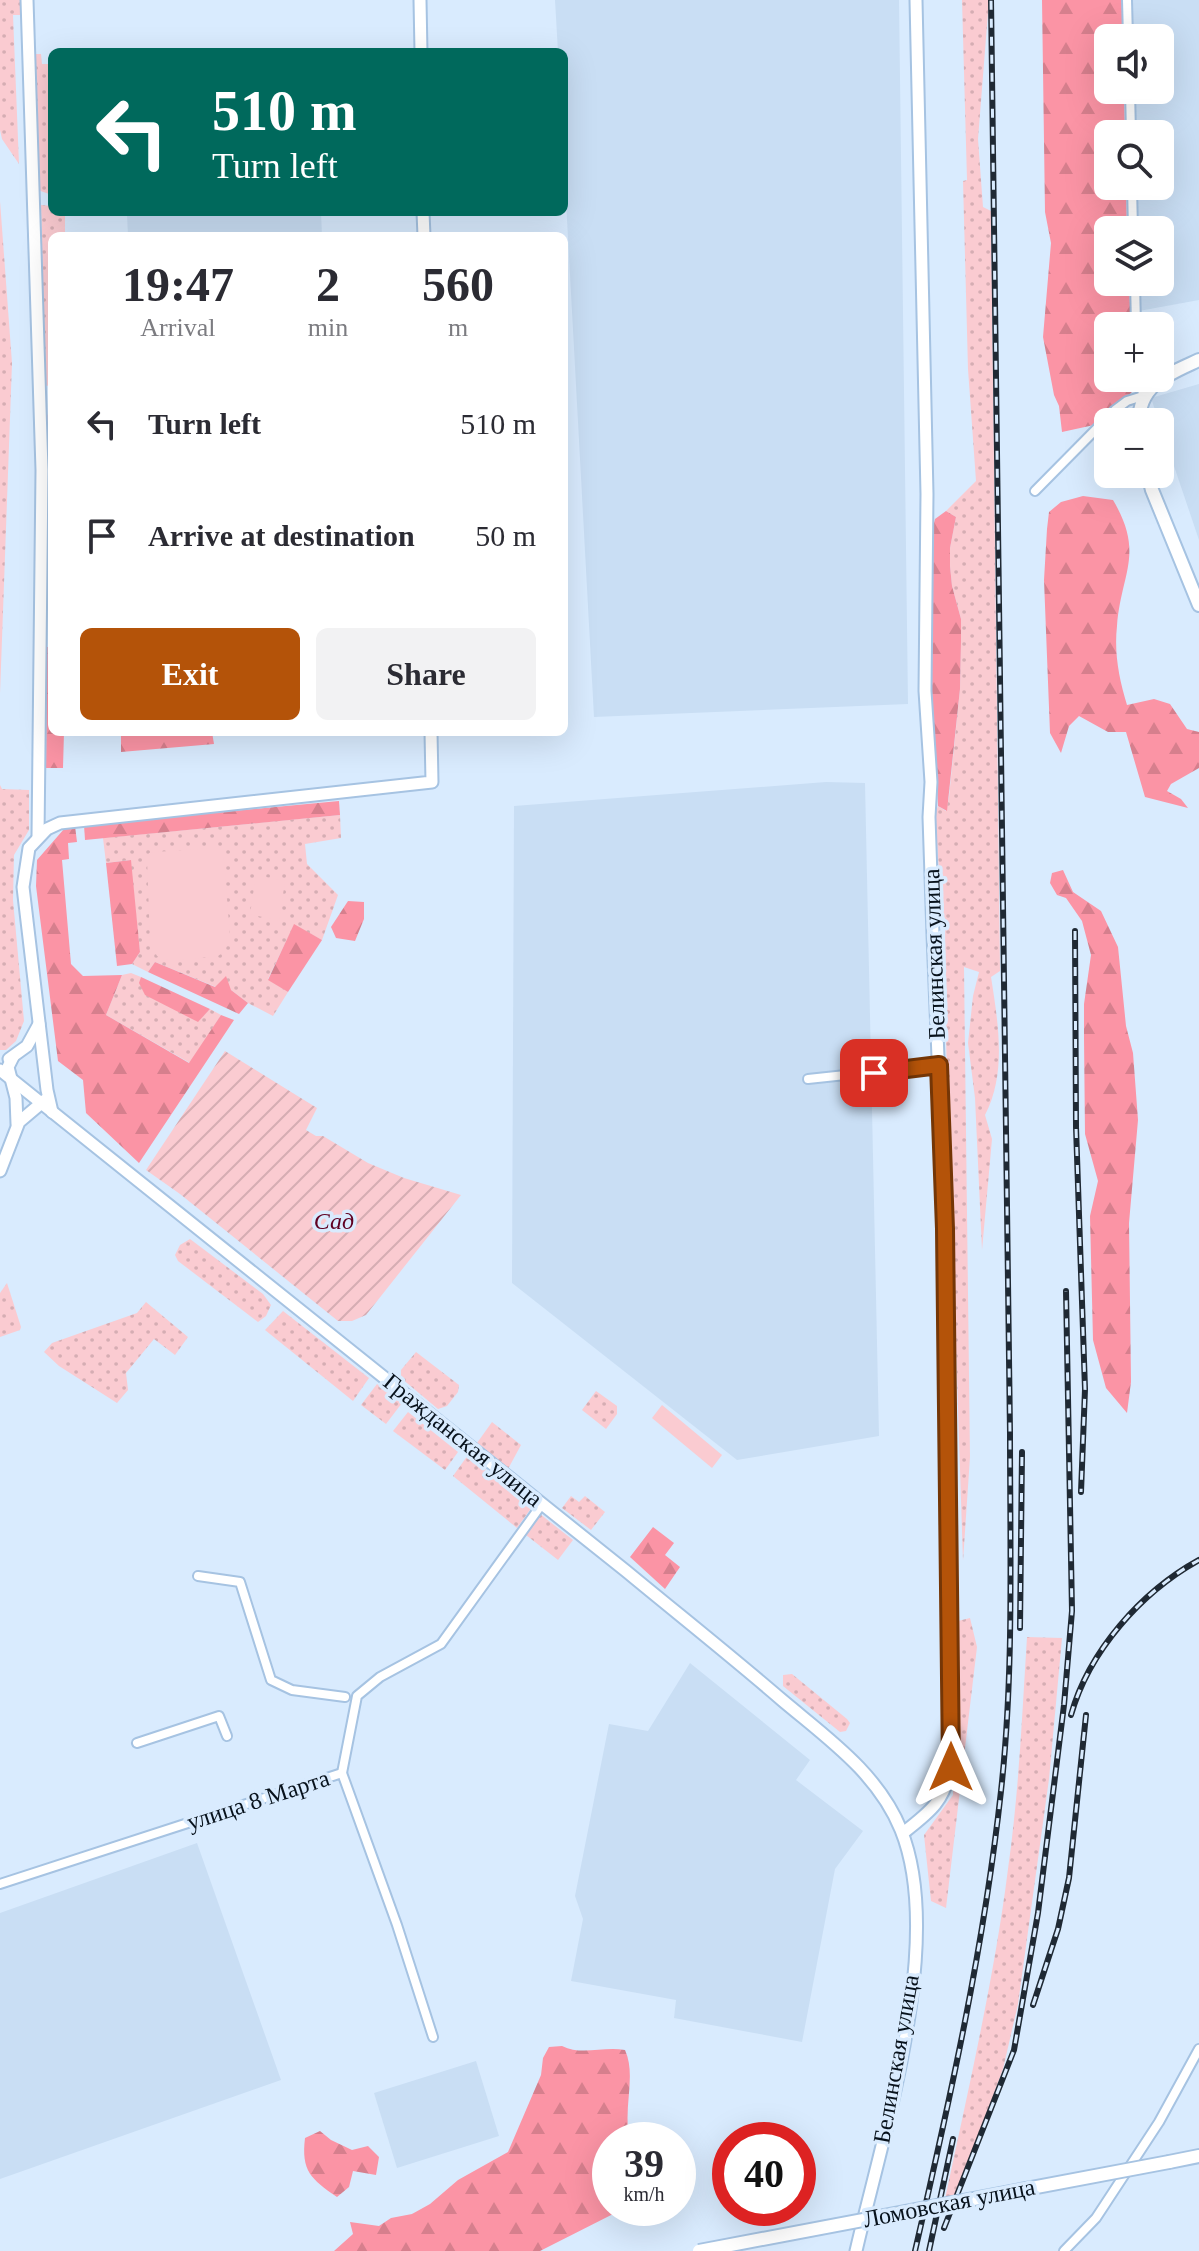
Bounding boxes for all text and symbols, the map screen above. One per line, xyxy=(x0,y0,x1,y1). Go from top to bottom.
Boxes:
map controls xyxy=(1094,24,1174,488)
button: sound xyxy=(1094,24,1174,104)
icon: left xyxy=(80,80,184,184)
text: 510 m xyxy=(212,80,357,142)
button: search xyxy=(1094,120,1174,200)
text: Turn left xyxy=(212,146,338,186)
button: layers xyxy=(1094,216,1174,296)
text: 19:47 xyxy=(122,258,234,311)
text: 2 xyxy=(316,258,340,311)
text: 560 xyxy=(422,258,494,311)
button: + xyxy=(1094,312,1174,392)
text: Arrival xyxy=(140,313,215,342)
text: min xyxy=(308,313,348,342)
text: m xyxy=(448,313,468,342)
icon: left xyxy=(80,402,124,446)
text: Turn left xyxy=(148,407,261,440)
text: 510 m xyxy=(460,407,536,440)
button: − xyxy=(1094,408,1174,488)
icon: arrive xyxy=(80,514,124,558)
text: Arrive at destination xyxy=(148,519,415,552)
text: 50 m xyxy=(475,519,536,552)
button: Exit xyxy=(80,628,300,720)
button: Share xyxy=(316,628,536,720)
street label: Белинская улица xyxy=(918,868,950,1040)
pin xyxy=(840,1039,908,1107)
icon: arrive xyxy=(852,1051,896,1095)
park label: Сад xyxy=(314,1208,354,1234)
street label: Гражданская улица xyxy=(379,1368,548,1512)
position arrow xyxy=(909,1725,993,1809)
street label: улица 8 Марта xyxy=(183,1765,333,1835)
street label: Белинская улица xyxy=(868,1972,924,2145)
speed limit sign: 40 xyxy=(712,2122,816,2226)
text: 39 xyxy=(624,2141,664,2186)
street label: Ломовская улица xyxy=(861,2174,1037,2232)
text: km/h xyxy=(623,2183,665,2205)

